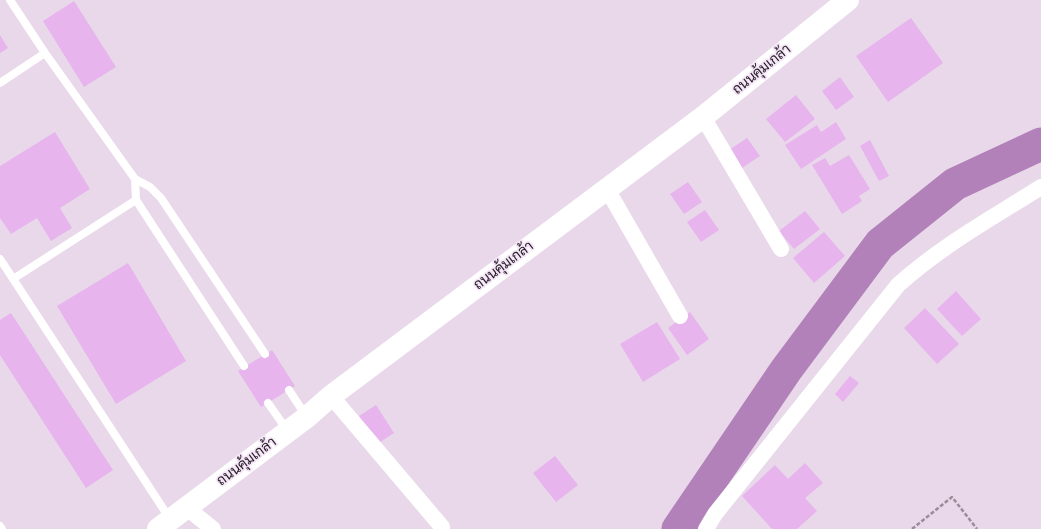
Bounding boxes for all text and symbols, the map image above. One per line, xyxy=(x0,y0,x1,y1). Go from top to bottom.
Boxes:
street label: ถนนคุ้มเกล้า xyxy=(729,41,795,99)
street label: ถนนคุ้มเกล้า xyxy=(471,238,537,294)
street label: ถนนคุ้มเกล้า xyxy=(214,434,280,490)

